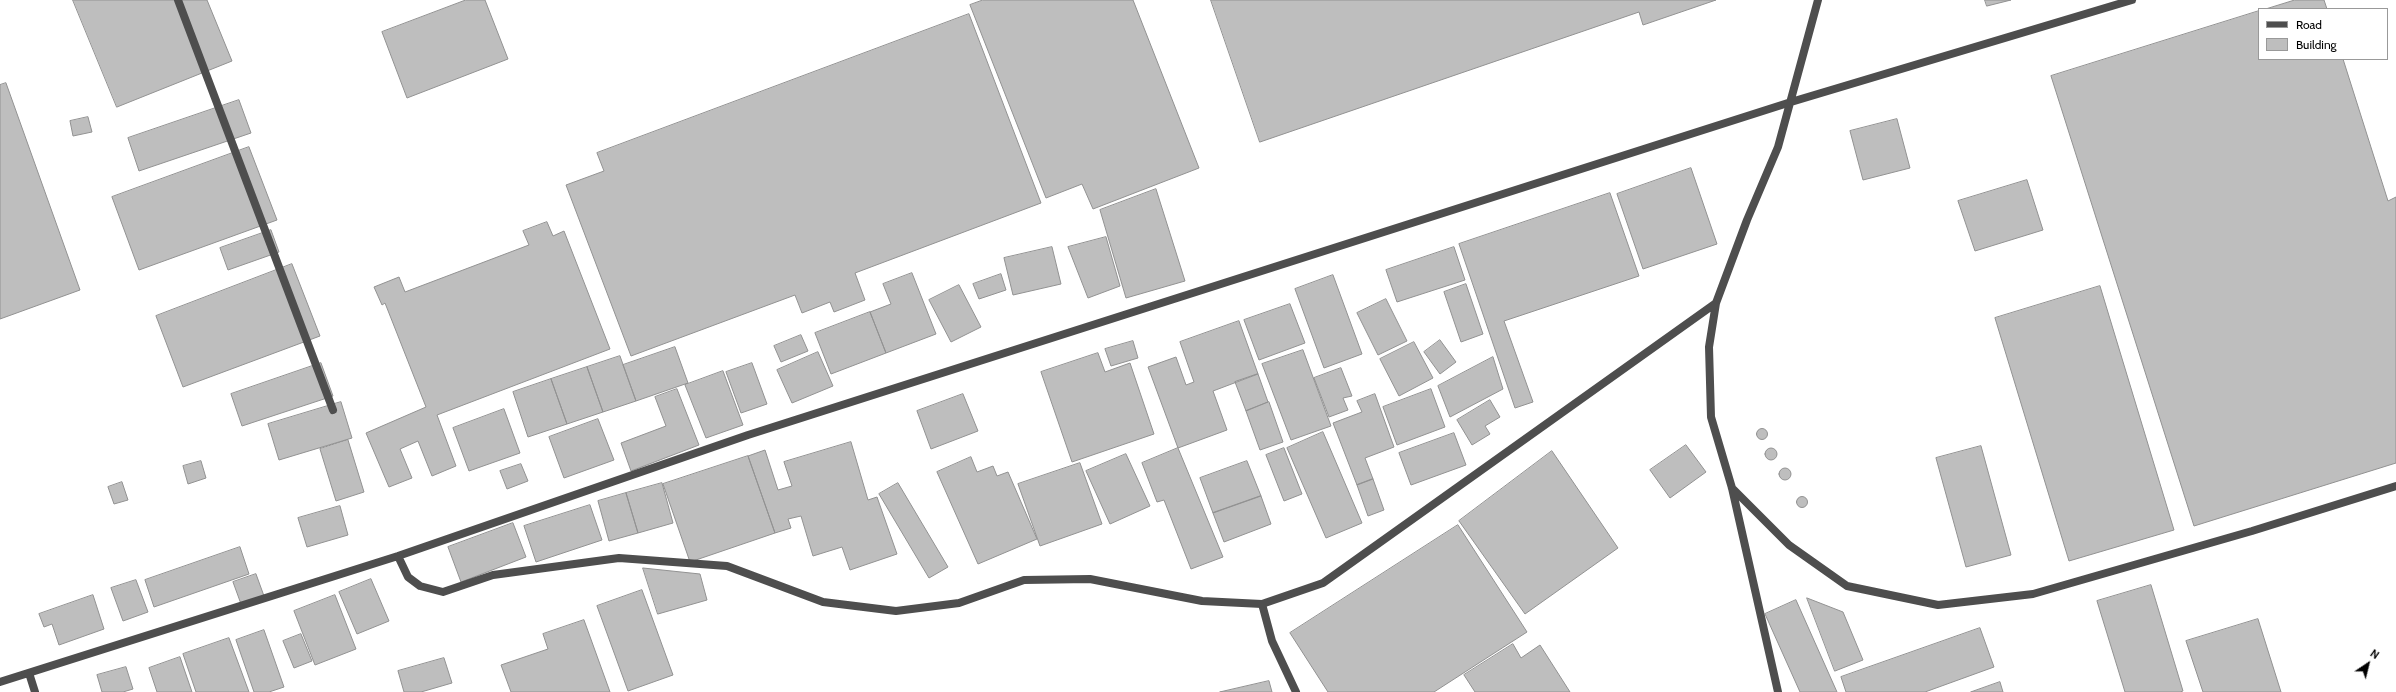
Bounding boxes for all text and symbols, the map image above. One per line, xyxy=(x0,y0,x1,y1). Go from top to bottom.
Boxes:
legend xyxy=(2258,8,2388,60)
text: Road xyxy=(2296,17,2322,32)
text: Building xyxy=(2296,37,2337,52)
north arrow xyxy=(2348,644,2388,684)
text: N xyxy=(2368,646,2382,662)

